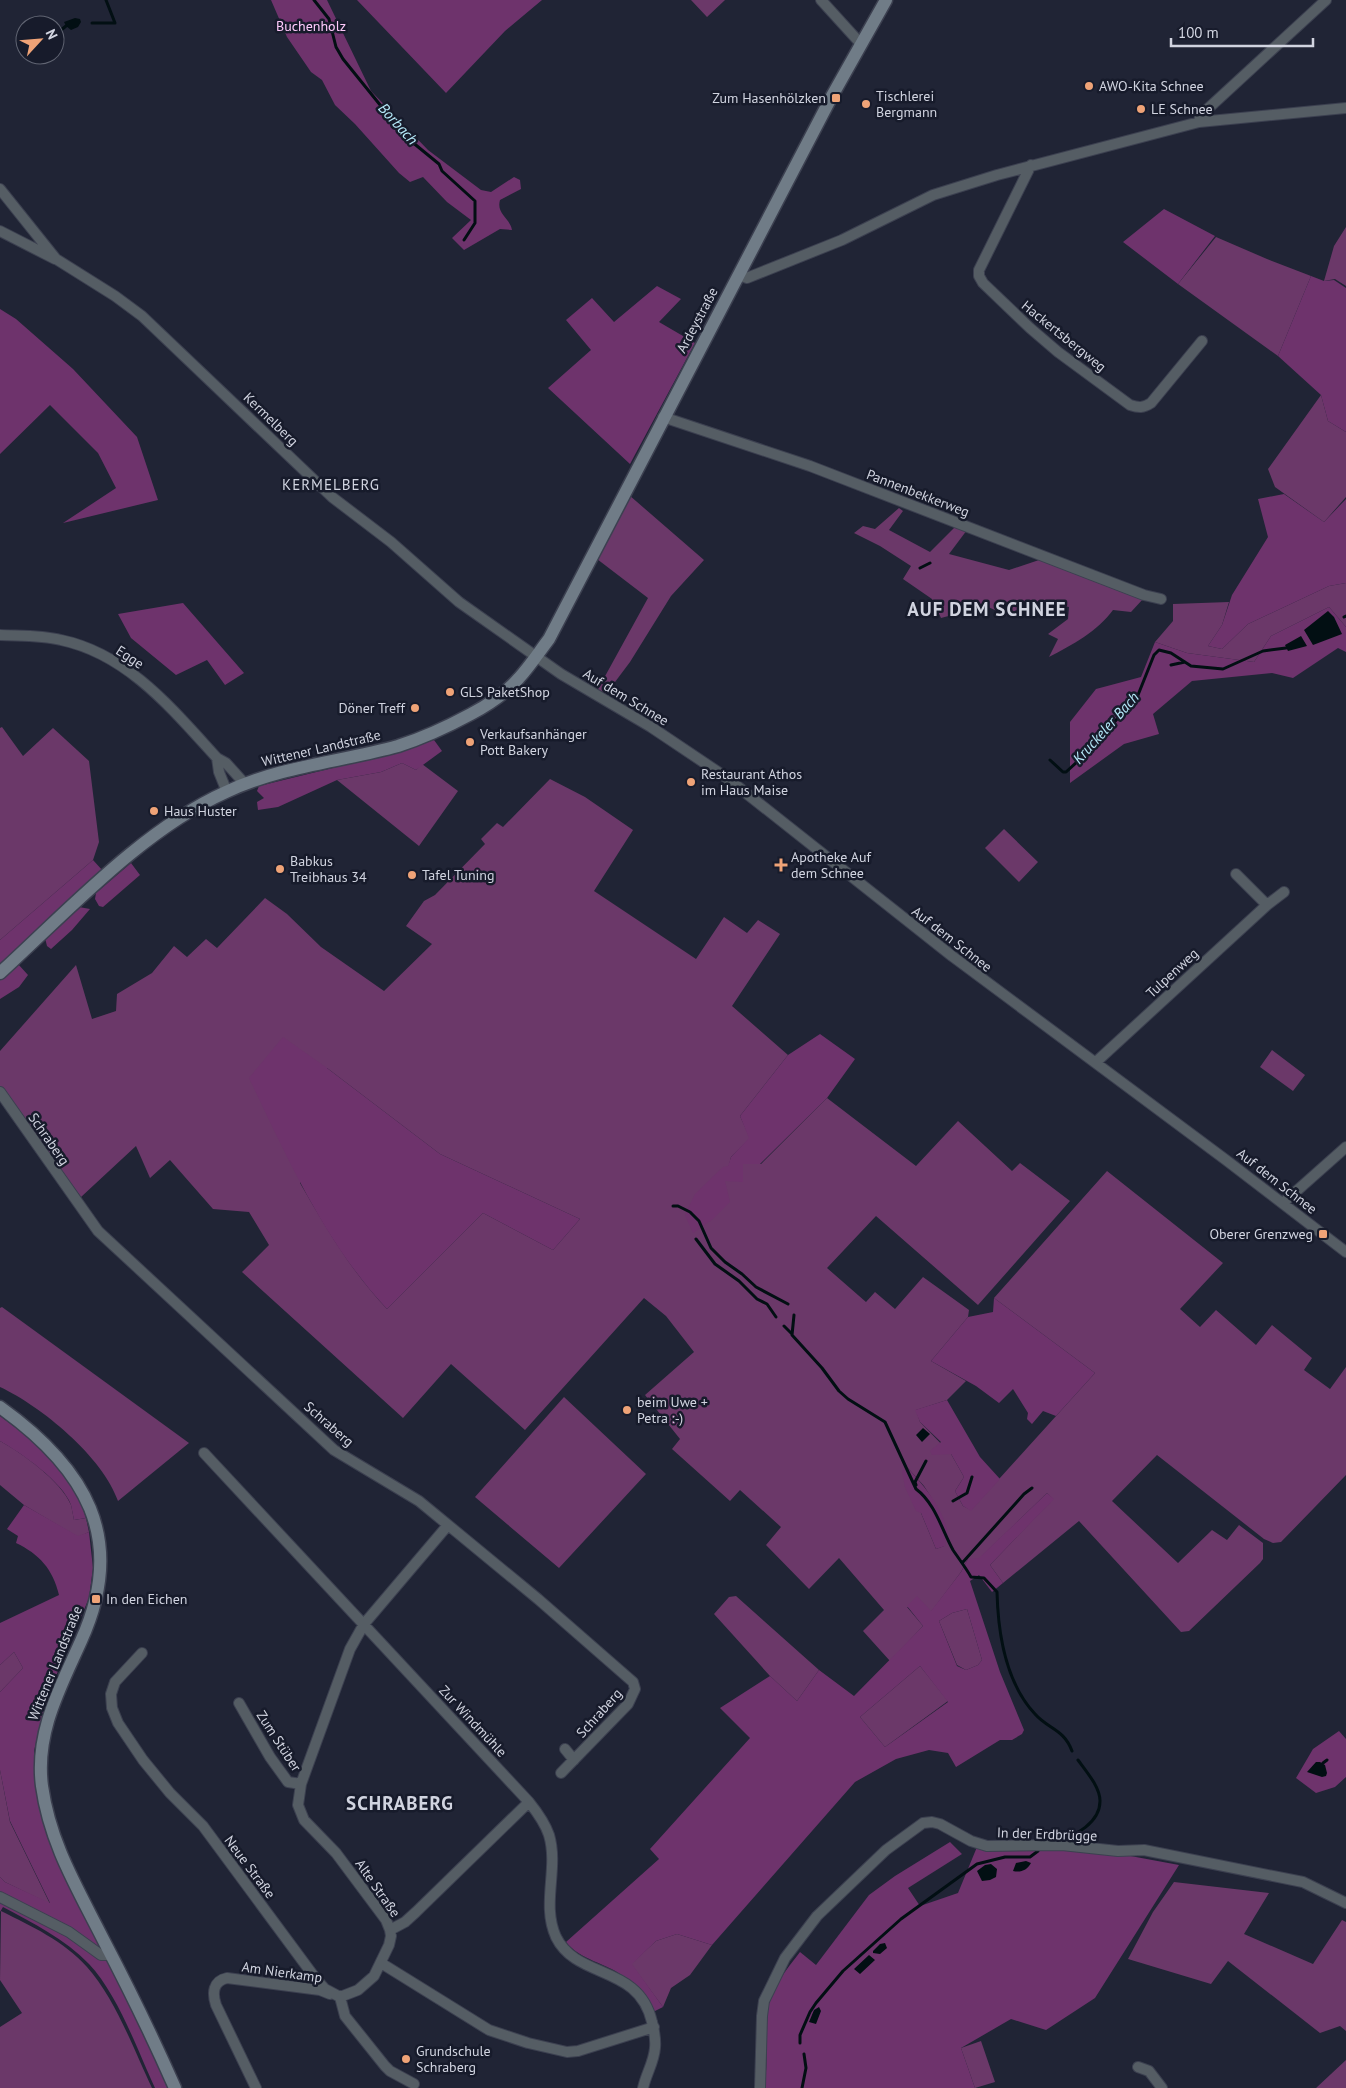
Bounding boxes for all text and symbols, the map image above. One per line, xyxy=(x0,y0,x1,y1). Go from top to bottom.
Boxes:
north arrow xyxy=(15,15,65,65)
scale bar xyxy=(1171,15,1314,47)
park label: Buchenholz xyxy=(276,17,346,35)
text: 100 m xyxy=(1178,23,1219,42)
text: N xyxy=(42,26,62,42)
place label: AWO-Kita Schnee xyxy=(1099,77,1204,95)
marker: AWO-Kita Schnee xyxy=(1083,80,1095,92)
place label: Tischlerei Bergmann xyxy=(876,87,937,121)
place label: Zum Hasenhölzken xyxy=(712,89,826,107)
marker: Zum Hasenhölzken xyxy=(830,92,842,104)
marker: Tischlerei Bergmann xyxy=(860,98,872,110)
water label: Borbach xyxy=(375,99,422,149)
place label: LE Schnee xyxy=(1151,100,1213,118)
marker: LE Schnee xyxy=(1135,103,1147,115)
street label: Ardeystraße xyxy=(672,284,722,356)
street label: Hackertsbergweg xyxy=(1018,296,1110,376)
street label: Kermelberg xyxy=(240,388,302,450)
street label: Pannenbekkerweg xyxy=(864,465,972,521)
district label: KERMELBERG xyxy=(282,475,380,494)
district label: AUF DEM SCHNEE xyxy=(907,597,1067,621)
street label: Egge xyxy=(113,641,147,673)
street label: Auf dem Schnee xyxy=(580,664,672,730)
place label: GLS PaketShop xyxy=(460,683,550,701)
marker: GLS PaketShop xyxy=(444,686,456,698)
water label: Kruckeler Bach xyxy=(1068,688,1143,768)
place label: Döner Treff xyxy=(338,699,406,717)
marker: Döner Treff xyxy=(409,702,421,714)
place label: Verkaufsanhänger Pott Bakery xyxy=(479,725,587,759)
street label: Wittener Landstraße xyxy=(260,726,382,770)
marker: Verkaufsanhänger Pott Bakery xyxy=(464,736,476,748)
place label: Restaurant Athos im Haus Maise xyxy=(701,765,802,799)
marker: Restaurant Athos im Haus Maise xyxy=(685,776,697,788)
place label: Haus Huster xyxy=(164,802,237,820)
marker: Haus Huster xyxy=(148,805,160,817)
place label: Apotheke Auf dem Schnee xyxy=(791,848,871,882)
place label: Babkus Treibhaus 34 xyxy=(290,852,367,886)
marker: Apotheke Auf dem Schnee xyxy=(775,859,787,871)
marker: Babkus Treibhaus 34 xyxy=(274,863,286,875)
place label: Tafel Tuning xyxy=(422,866,495,884)
marker: Tafel Tuning xyxy=(406,869,418,881)
street label: Auf dem Schnee xyxy=(908,902,996,976)
street label: Tulpenweg xyxy=(1142,944,1202,1002)
street label: Schraberg xyxy=(24,1109,74,1169)
street label: Auf dem Schnee xyxy=(1233,1144,1321,1218)
place label: Oberer Grenzweg xyxy=(1209,1225,1313,1243)
marker: Oberer Grenzweg xyxy=(1317,1228,1329,1240)
place label: beim Uwe + Petra :-) xyxy=(637,1393,708,1427)
street label: Schraberg xyxy=(300,1398,358,1450)
marker: beim Uwe + Petra :-) xyxy=(621,1404,633,1416)
place label: In den Eichen xyxy=(106,1590,188,1608)
marker: In den Eichen xyxy=(90,1593,102,1605)
street label: Wittener Landstraße xyxy=(24,1603,86,1723)
street label: Zur Windmühle xyxy=(435,1681,511,1761)
street label: Schraberg xyxy=(572,1685,626,1741)
street label: Zum Stüber xyxy=(253,1707,306,1775)
district label: SCHRABERG xyxy=(346,1791,454,1815)
street label: In der Erdbrügge xyxy=(997,1823,1097,1845)
street label: Neue Straße xyxy=(220,1832,280,1902)
street label: Alte Straße xyxy=(351,1855,405,1921)
street label: Am Nierkamp xyxy=(241,1957,323,1987)
place label: Grundschule Schraberg xyxy=(416,2042,491,2076)
marker: Grundschule Schraberg xyxy=(400,2053,412,2065)

